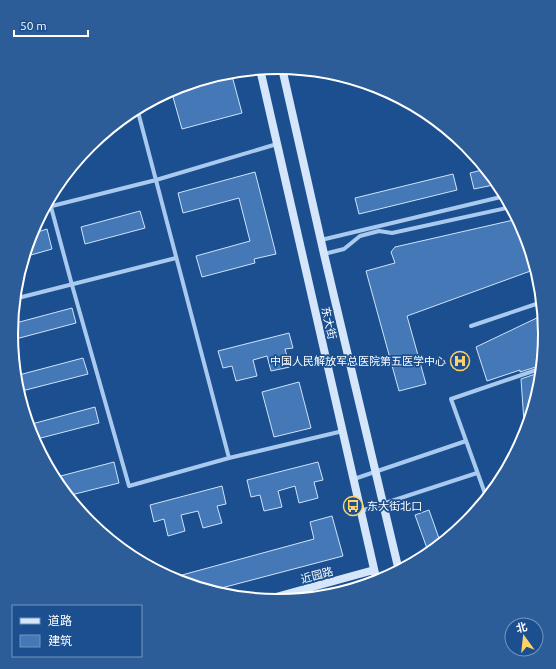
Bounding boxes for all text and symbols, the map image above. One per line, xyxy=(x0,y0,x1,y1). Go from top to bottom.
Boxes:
scale bar xyxy=(14,12,88,38)
text: 50 m xyxy=(20,19,47,32)
street label: 东大街 xyxy=(319,306,339,340)
hospital icon: 中国人民解放军总医院第五医学中心 xyxy=(449,350,471,372)
place label: 中国人民解放军总医院第五医学中心 xyxy=(270,355,446,367)
bus stop icon: 东大街北口 xyxy=(342,495,364,517)
place label: 东大街北口 xyxy=(367,500,422,512)
street label: 近园路 xyxy=(300,565,334,585)
legend xyxy=(12,605,142,657)
text: 道路 xyxy=(48,614,72,627)
north arrow xyxy=(504,617,544,657)
text: 北 xyxy=(515,620,528,635)
text: 建筑 xyxy=(48,634,72,647)

